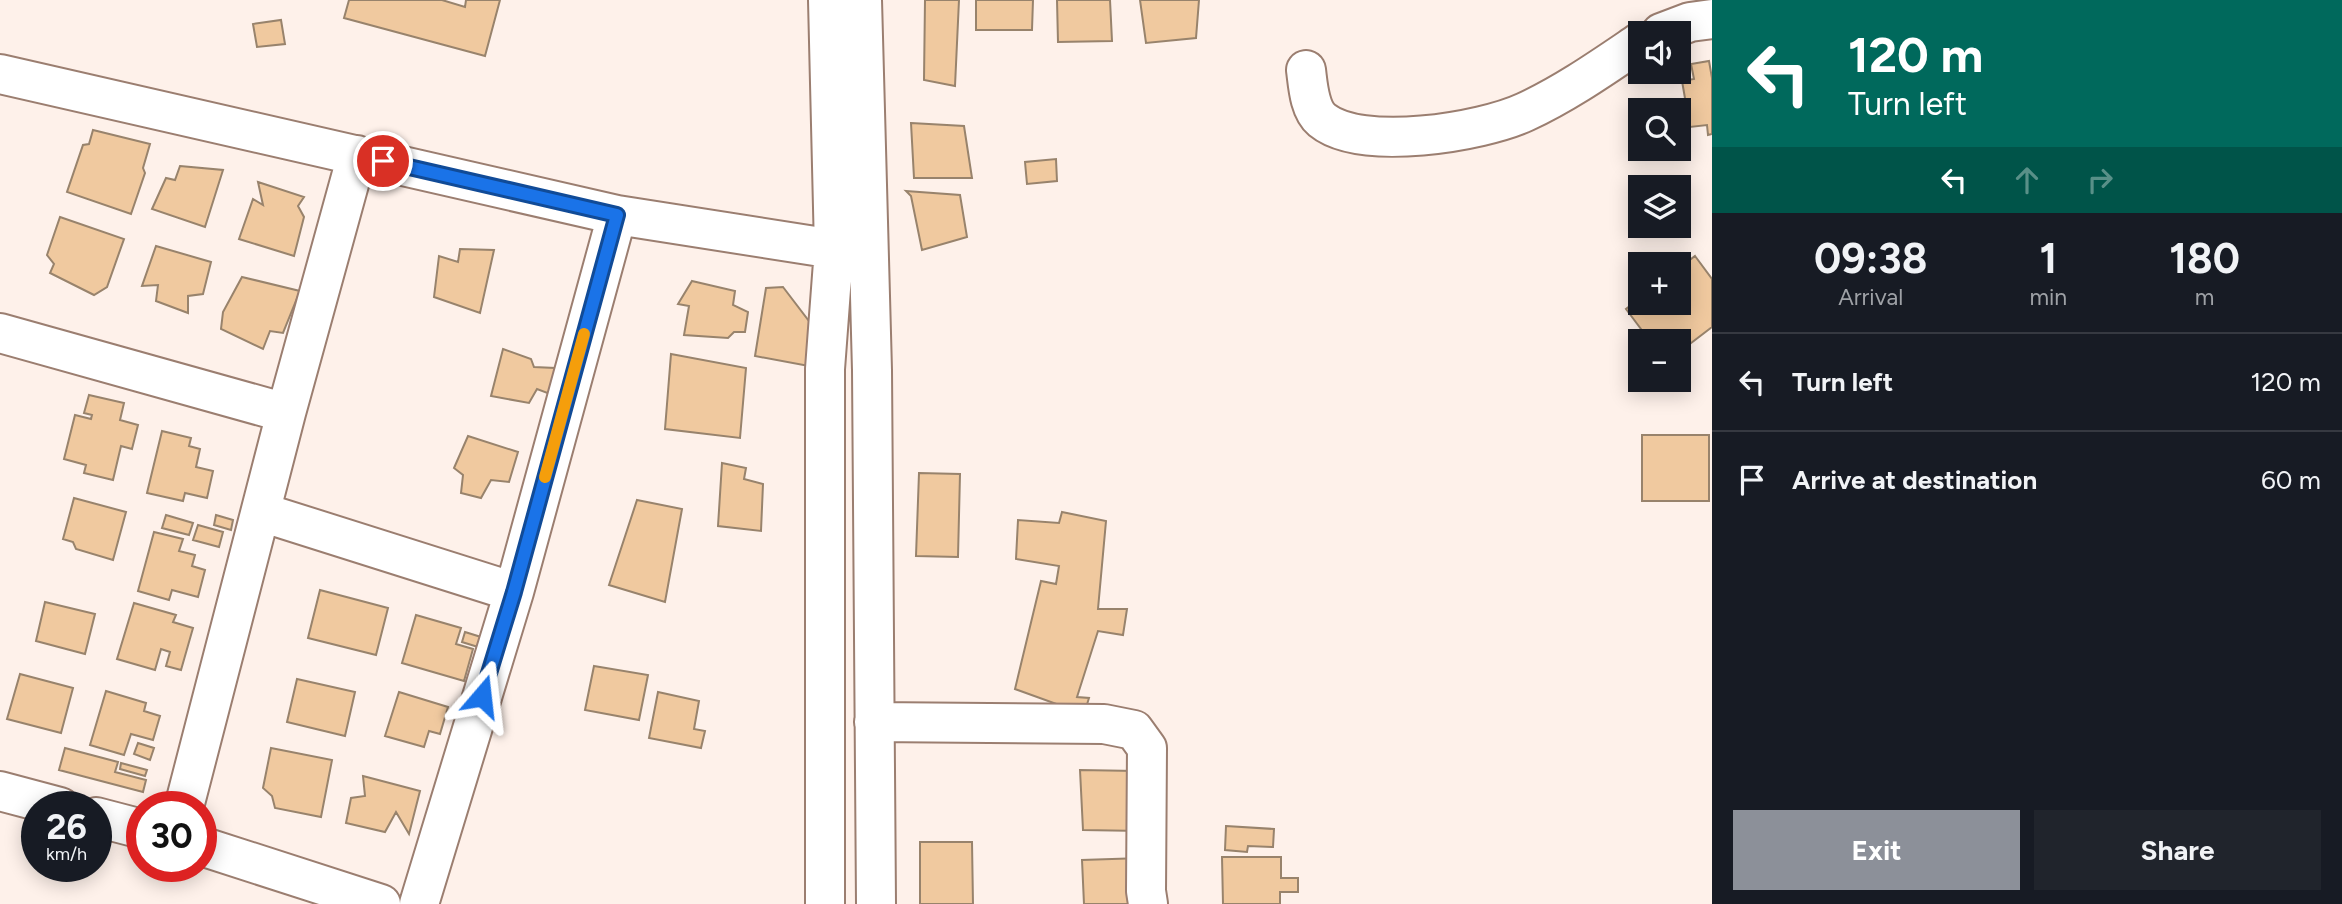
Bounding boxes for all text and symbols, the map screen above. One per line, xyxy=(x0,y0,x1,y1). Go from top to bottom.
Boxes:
map controls xyxy=(1628,21,1691,392)
button: sound xyxy=(1628,21,1691,84)
text: 120 m xyxy=(1848,25,1983,84)
icon: left xyxy=(1733,28,1824,119)
text: Turn left xyxy=(1848,85,1967,123)
button: search xyxy=(1628,98,1691,161)
pin xyxy=(353,131,413,191)
icon: arrive xyxy=(364,142,402,180)
icon: left xyxy=(1935,161,1973,199)
icon: ahead xyxy=(2008,161,2046,199)
icon: right xyxy=(2081,161,2119,199)
button: layers xyxy=(1628,175,1691,238)
text: 09:38 xyxy=(1814,233,1927,284)
text: 1 xyxy=(2039,233,2057,284)
text: 180 xyxy=(2169,233,2240,284)
button: + xyxy=(1628,252,1691,315)
text: Arrival xyxy=(1838,283,1903,311)
text: min xyxy=(2029,283,2067,311)
text: m xyxy=(2195,283,2214,311)
button: − xyxy=(1628,329,1691,392)
icon: left xyxy=(1733,363,1771,401)
text: Turn left xyxy=(1792,366,1893,398)
text: 120 m xyxy=(2251,366,2321,398)
icon: arrive xyxy=(1733,461,1771,499)
text: Arrive at destination xyxy=(1792,464,2037,496)
text: 60 m xyxy=(2261,464,2321,496)
position arrow xyxy=(445,659,519,733)
speed limit sign: 30 xyxy=(126,791,217,882)
text: 26 xyxy=(46,806,87,848)
button: Exit xyxy=(1733,810,2020,890)
button: Share xyxy=(2034,810,2321,890)
text: km/h xyxy=(46,843,87,865)

